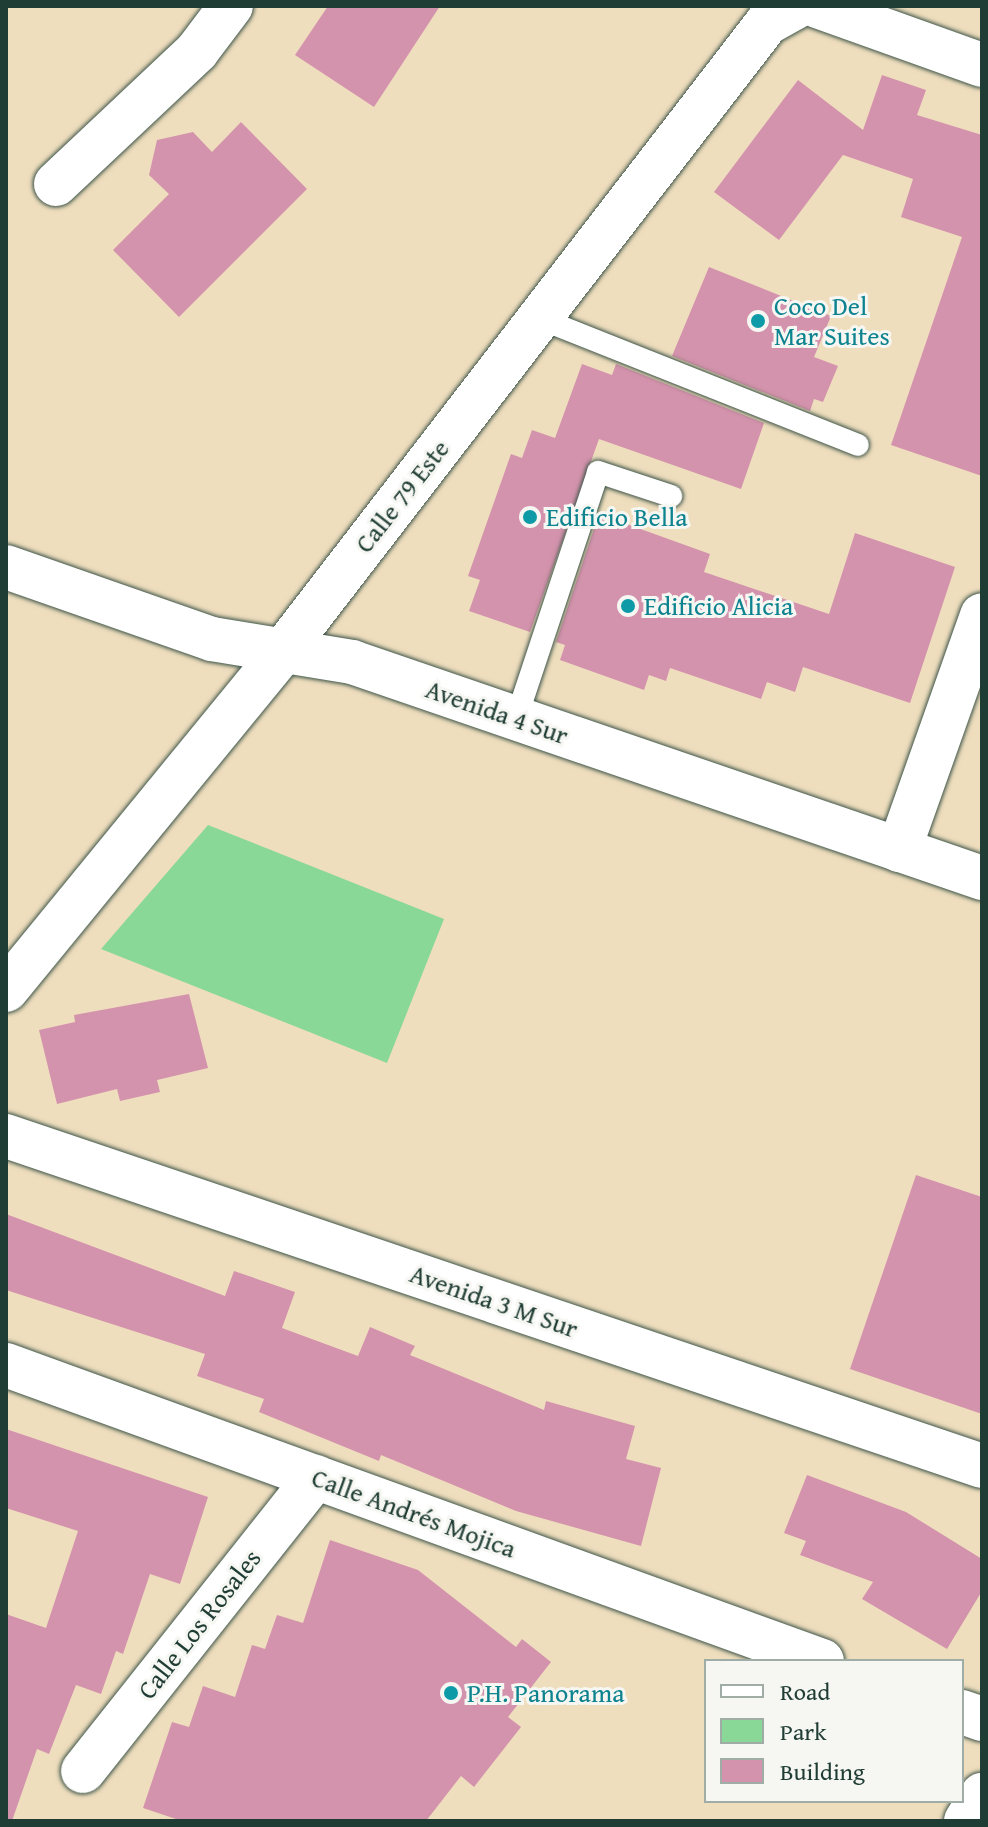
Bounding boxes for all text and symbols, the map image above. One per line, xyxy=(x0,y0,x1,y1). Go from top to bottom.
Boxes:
place label: Coco Del Mar Suites xyxy=(774,290,890,352)
marker: Coco Del Mar Suites xyxy=(749,312,767,330)
street label: Calle 79 Este xyxy=(348,433,456,559)
place label: Edificio Bella xyxy=(546,501,688,533)
marker: Edificio Bella xyxy=(521,508,539,526)
place label: Edificio Alicia xyxy=(644,590,793,622)
marker: Edificio Alicia xyxy=(619,597,637,615)
street label: Avenida 4 Sur xyxy=(422,673,572,751)
street label: Avenida 3 M Sur xyxy=(406,1258,582,1344)
street label: Calle Andrés Mojica xyxy=(308,1462,520,1564)
street label: Calle Los Rosales xyxy=(131,1543,267,1705)
legend xyxy=(704,1659,964,1803)
text: Road xyxy=(780,1674,830,1709)
place label: P.H. Panorama xyxy=(467,1677,624,1709)
marker: P.H. Panorama xyxy=(442,1684,460,1702)
text: Park xyxy=(780,1714,826,1749)
text: Building xyxy=(780,1754,865,1789)

